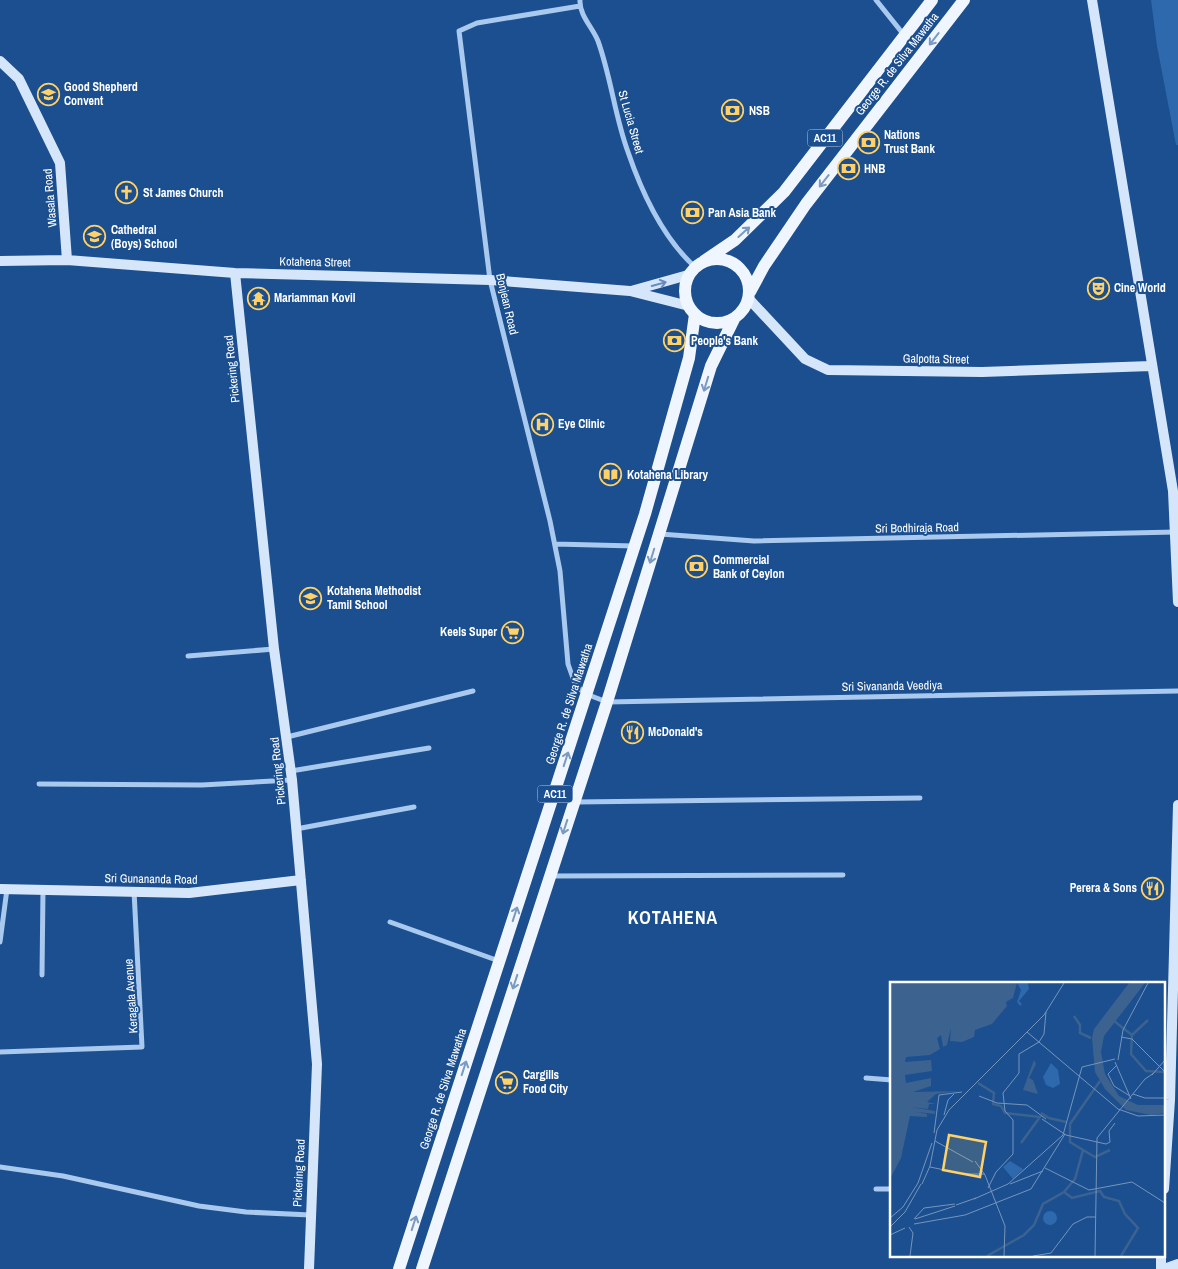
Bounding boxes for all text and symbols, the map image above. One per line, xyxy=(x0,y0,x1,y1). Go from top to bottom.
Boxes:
street label: George R. de Silva Mawatha xyxy=(852,9,943,119)
one-way arrow xyxy=(928,32,939,45)
place label: Good Shepherd Convent xyxy=(64,79,138,109)
school or university icon: Good Shepherd Convent xyxy=(36,82,60,106)
street label: St Lucia Street xyxy=(614,89,648,156)
bank icon: NSB xyxy=(721,99,745,123)
place label: NSB xyxy=(749,103,770,119)
place label: Nations Trust Bank xyxy=(884,127,935,157)
road number: AC11 xyxy=(808,130,842,146)
bank icon: Nations Trust Bank xyxy=(856,130,880,154)
bank icon: HNB xyxy=(836,157,860,181)
place label: HNB xyxy=(864,161,885,177)
street label: Wasala Road xyxy=(39,168,61,228)
one-way arrow xyxy=(818,174,829,187)
church icon: St James Church xyxy=(115,181,139,205)
place label: St James Church xyxy=(143,185,223,201)
bank icon: Pan Asia Bank xyxy=(680,201,704,225)
place label: Pan Asia Bank xyxy=(708,205,777,221)
place label: Cathedral (Boys) School xyxy=(111,222,177,252)
school or university icon: Cathedral (Boys) School xyxy=(83,225,107,249)
one-way arrow xyxy=(737,226,750,238)
street label: Kotahena Street xyxy=(279,253,351,271)
street label: Bonjean Road xyxy=(492,272,522,336)
theatre icon: Cine World xyxy=(1086,276,1110,300)
one-way arrow xyxy=(651,278,667,288)
place label: Cine World xyxy=(1114,280,1166,296)
temple icon: Mariamman Kovil xyxy=(246,286,270,310)
place label: Mariamman Kovil xyxy=(274,290,356,306)
bank icon: People's Bank xyxy=(663,329,687,353)
place label: People's Bank xyxy=(691,333,758,349)
street label: Pickering Road xyxy=(220,334,244,404)
street label: Galpotta Street xyxy=(903,350,969,368)
one-way arrow xyxy=(700,376,710,392)
hospital icon: Eye Clinic xyxy=(530,412,554,436)
place label: Eye Clinic xyxy=(558,416,606,432)
library icon: Kotahena Library xyxy=(599,463,623,487)
place label: Kotahena Library xyxy=(627,467,708,483)
street label: Sri Bodhiraja Road xyxy=(875,519,959,537)
one-way arrow xyxy=(646,548,656,564)
place label: Commercial Bank of Ceylon xyxy=(713,552,785,582)
bank icon: Commercial Bank of Ceylon xyxy=(685,555,709,579)
place label: Kotahena Methodist Tamil School xyxy=(327,583,422,613)
school or university icon: Kotahena Methodist Tamil School xyxy=(299,586,323,610)
supermarket icon: Keels Super xyxy=(501,620,525,644)
place label: Keels Super xyxy=(440,624,497,640)
street label: George R. de Silva Mawatha xyxy=(542,641,596,767)
street label: Sri Sivananda Veediya xyxy=(842,677,943,695)
restaurant icon: McDonald's xyxy=(620,720,644,744)
place label: McDonald's xyxy=(648,724,703,740)
street label: Pickering Road xyxy=(266,736,290,806)
one-way arrow xyxy=(561,752,571,768)
road number: AC11 xyxy=(538,786,572,802)
one-way arrow xyxy=(560,819,569,835)
street label: Sri Gunananda Road xyxy=(104,870,198,888)
restaurant icon: Perera & Sons xyxy=(1141,876,1165,900)
place label: Perera & Sons xyxy=(1070,880,1138,896)
district label: KOTAHENA xyxy=(628,905,718,930)
one-way arrow xyxy=(511,906,520,922)
street label: Keragala Avenue xyxy=(120,958,142,1034)
one-way arrow xyxy=(510,974,520,990)
inset map xyxy=(890,982,1166,1256)
street label: George R. de Silva Mawatha xyxy=(416,1026,470,1152)
one-way arrow xyxy=(460,1061,469,1076)
place label: Cargills Food City xyxy=(523,1067,568,1097)
supermarket icon: Cargills Food City xyxy=(495,1070,519,1094)
street label: Pickering Road xyxy=(289,1139,309,1207)
one-way arrow xyxy=(409,1215,419,1231)

